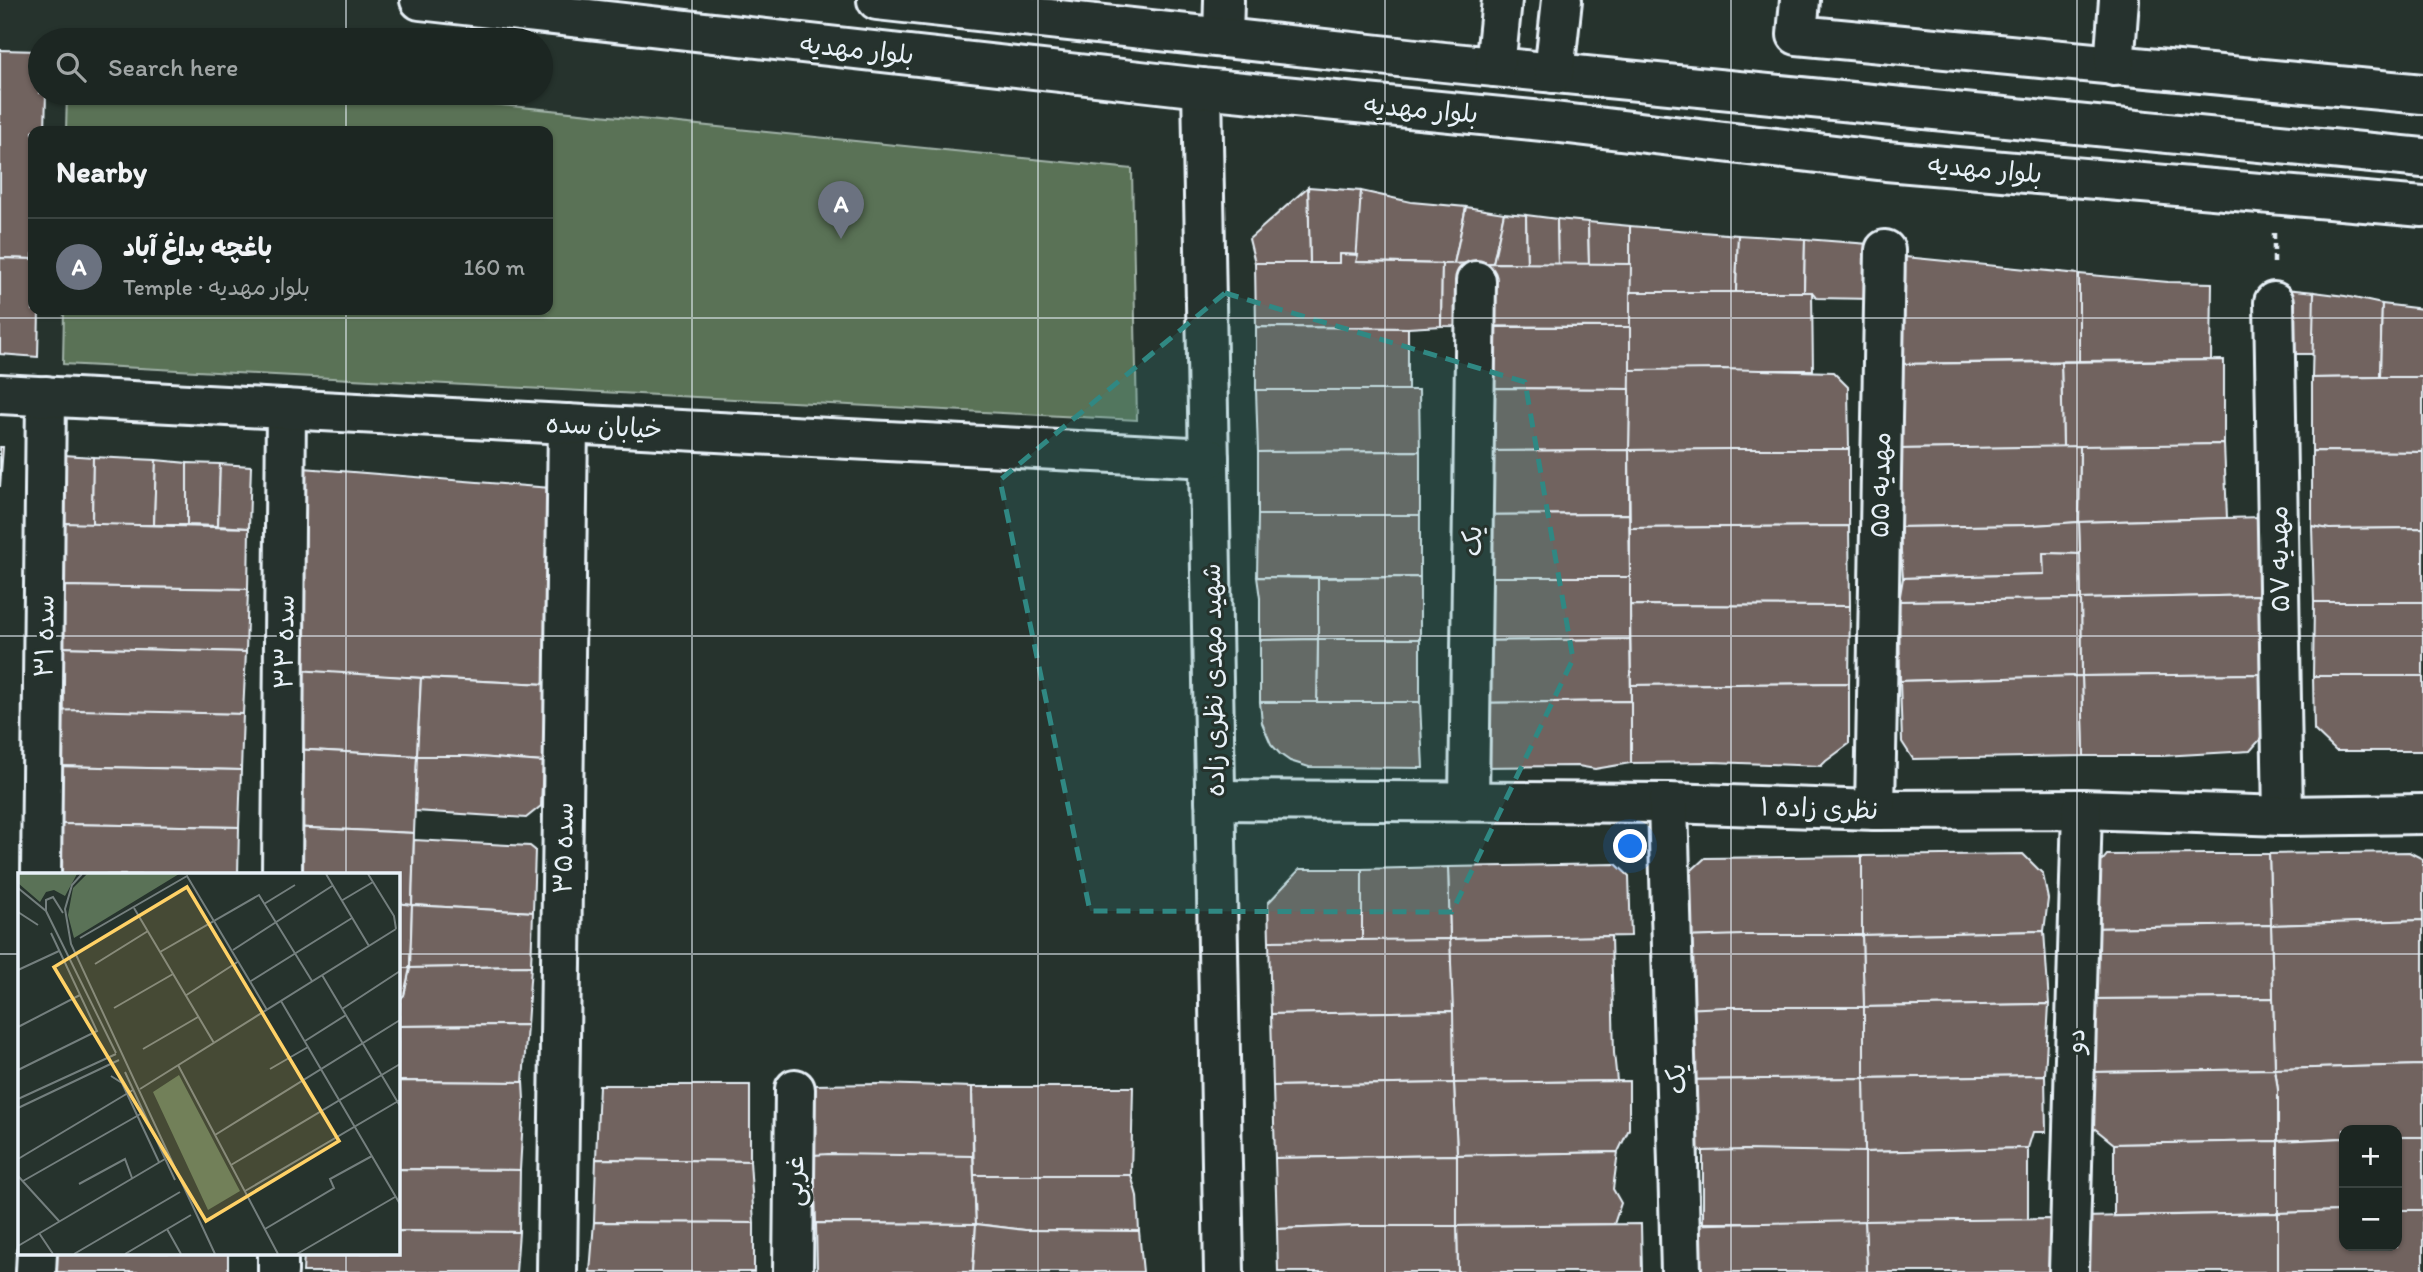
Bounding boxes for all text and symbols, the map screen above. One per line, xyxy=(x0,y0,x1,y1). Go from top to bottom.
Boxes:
street label: بلوار مهدیه xyxy=(798,27,916,71)
search box xyxy=(28,28,553,105)
icon: search xyxy=(52,48,90,86)
text: Search here xyxy=(108,51,238,83)
street label: بلوار مهدیه xyxy=(1363,88,1479,130)
street label: بلوار مهدیه xyxy=(1927,148,2043,190)
text: Nearby xyxy=(56,153,147,190)
pin: A xyxy=(818,181,864,239)
text: باغچه بداغ آباد xyxy=(123,231,272,263)
text: A xyxy=(72,253,86,281)
text: 160 m xyxy=(463,253,525,281)
text: Temple · بلوار مهدیه xyxy=(123,273,310,301)
street label: خیابان سده xyxy=(545,407,663,445)
street label: مهدیه ۵۵ xyxy=(1863,432,1897,538)
street label: مهدیه ۵۷ xyxy=(2262,505,2296,613)
street label: یک xyxy=(1456,525,1488,557)
street label: شهید مهدی نظری زاده xyxy=(1195,563,1231,797)
street label: سده ۳۱ xyxy=(27,594,61,678)
street label: سده ۳۳ xyxy=(267,594,301,690)
street label: نظری زاده ۱ xyxy=(1759,790,1879,826)
street label: سده ۳۵ xyxy=(546,802,580,894)
your location xyxy=(1613,829,1647,863)
inset map xyxy=(18,873,399,1254)
street label: دو xyxy=(2059,1028,2091,1056)
street label: یک xyxy=(1659,1063,1693,1095)
map controls xyxy=(2339,1125,2402,1251)
button: + xyxy=(2339,1125,2402,1188)
street label: غربی xyxy=(778,1155,811,1207)
button: − xyxy=(2339,1188,2402,1251)

